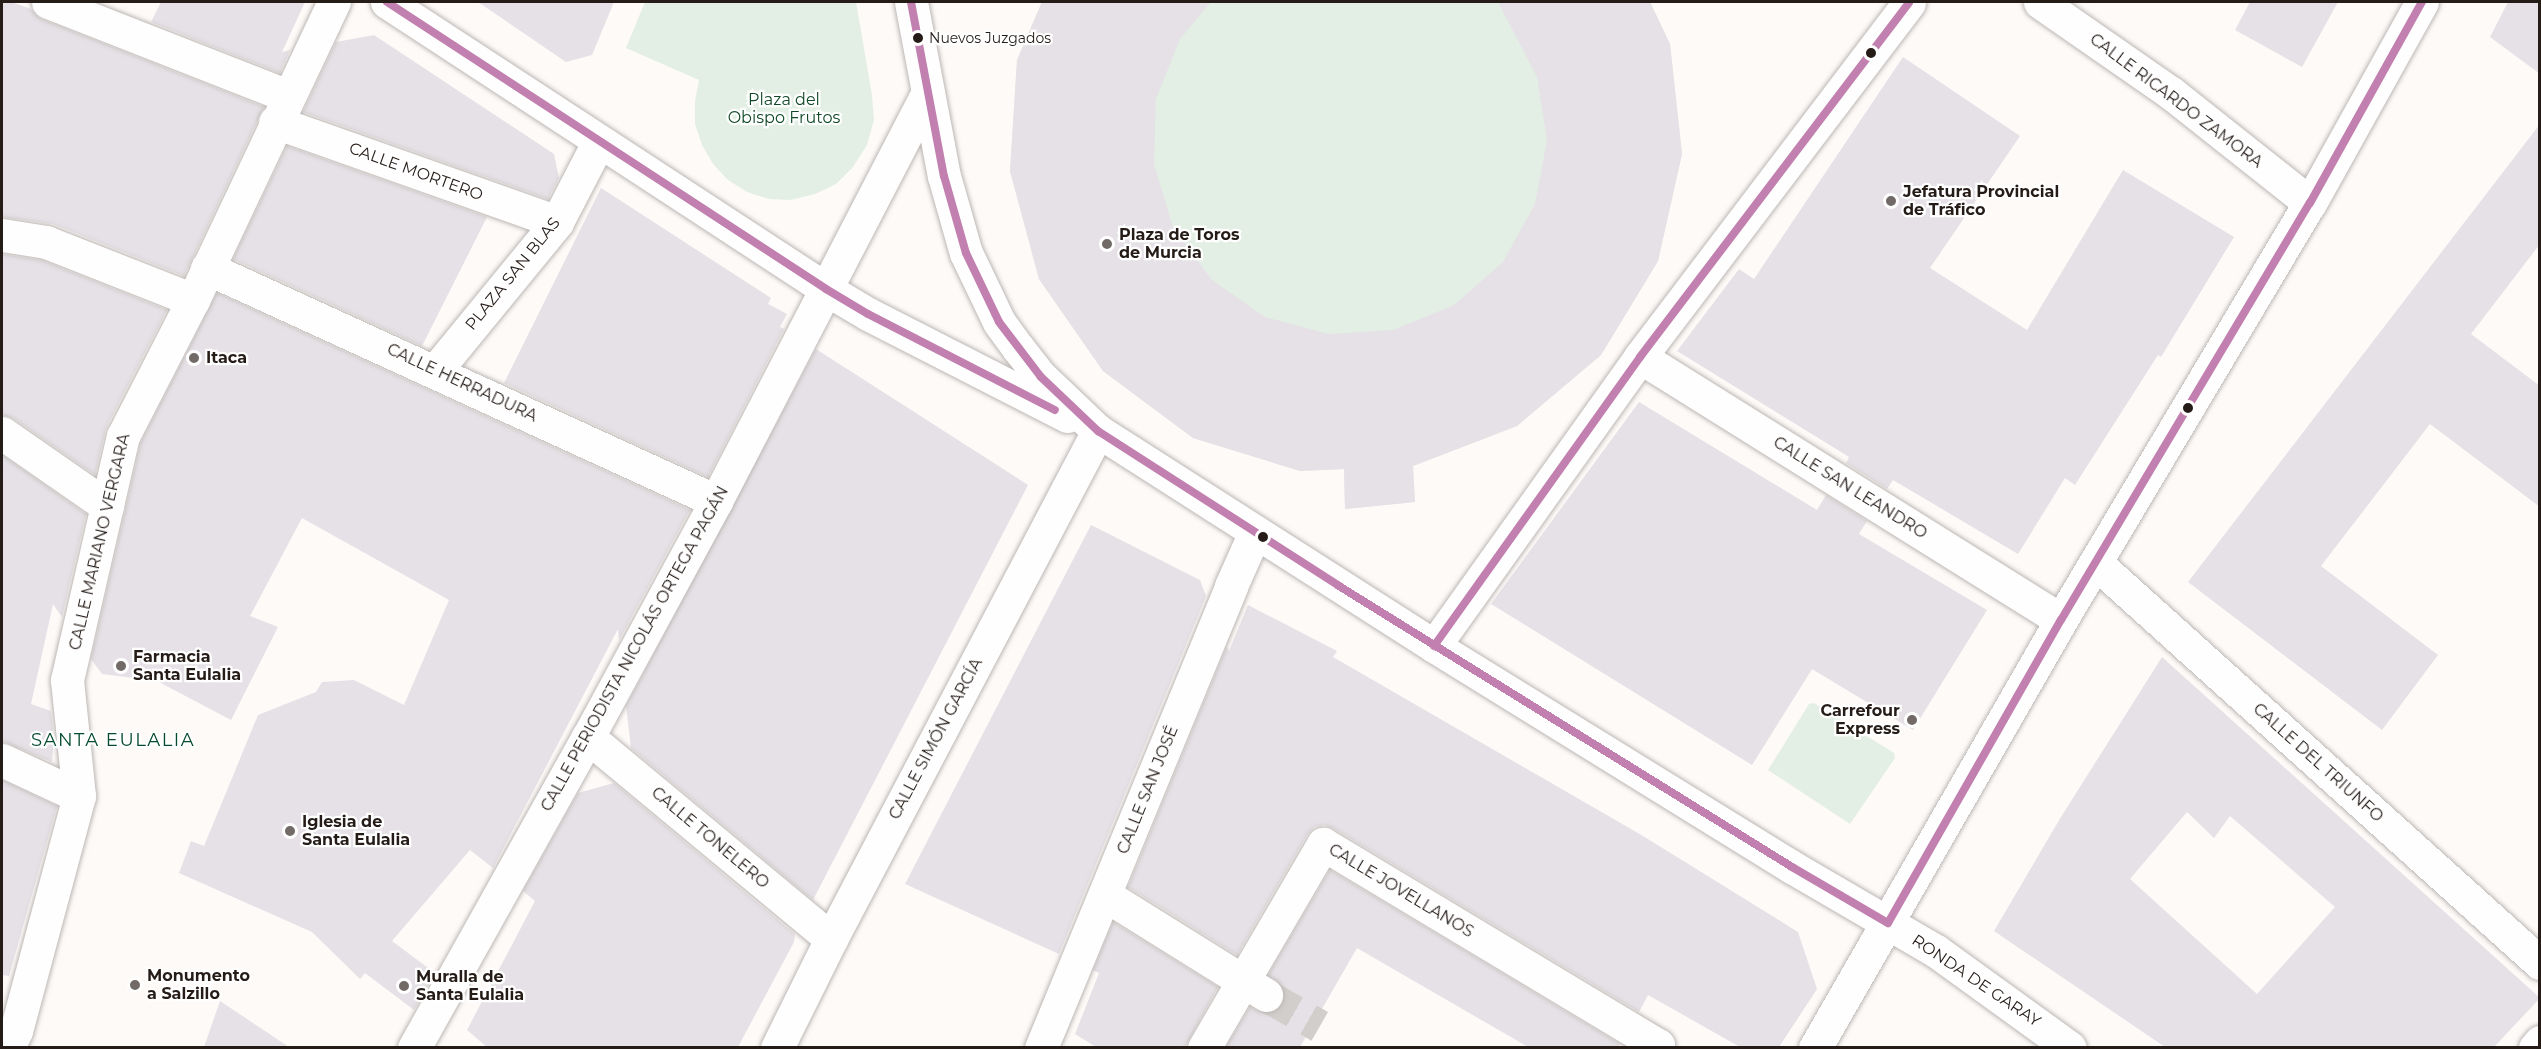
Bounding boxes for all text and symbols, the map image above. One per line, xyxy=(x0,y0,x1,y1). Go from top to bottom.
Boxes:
place label: Nuevos Juzgados xyxy=(929,30,1051,46)
street label: CALLE RICARDO ZAMORA xyxy=(2086,30,2266,172)
marker: Nuevos Juzgados xyxy=(912,32,924,44)
unlabelled marker xyxy=(1865,47,1877,59)
park label: Plaza del Obispo Frutos xyxy=(728,90,840,128)
street label: CALLE MORTERO xyxy=(346,139,486,205)
place label: Jefatura Provincial de Tráfico xyxy=(1903,182,2059,220)
marker: Jefatura Provincial de Tráfico xyxy=(1884,194,1898,208)
street label: PLAZA SAN BLAS xyxy=(462,214,564,334)
place label: Plaza de Toros de Murcia xyxy=(1119,225,1239,263)
marker: Plaza de Toros de Murcia xyxy=(1100,237,1114,251)
street label: CALLE HERRADURA xyxy=(384,340,540,426)
place label: Itaca xyxy=(206,348,247,368)
marker: Itaca xyxy=(187,351,201,365)
unlabelled marker xyxy=(2182,402,2194,414)
street label: CALLE MARIANO VERGARA xyxy=(66,432,134,652)
street label: CALLE SAN LEANDRO xyxy=(1770,433,1930,543)
street label: CALLE PERIODISTA NICOLÁS ORTEGA PAGÁN xyxy=(537,483,733,815)
unlabelled marker xyxy=(1257,531,1269,543)
place label: Farmacia Santa Eulalia xyxy=(133,647,241,685)
street label: CALLE SIMÓN GARCÍA xyxy=(885,655,987,823)
marker: Farmacia Santa Eulalia xyxy=(114,659,128,673)
street label: CALLE DEL TRIUNFO xyxy=(2249,699,2387,827)
place label: Carrefour Express xyxy=(1820,701,1900,739)
marker: Carrefour Express xyxy=(1905,713,1919,727)
street label: CALLE SAN JOSÉ xyxy=(1113,723,1183,857)
district label: SANTA EULALIA xyxy=(31,729,195,751)
street label: CALLE TONELERO xyxy=(647,783,773,893)
place label: Iglesia de Santa Eulalia xyxy=(302,812,410,850)
marker: Iglesia de Santa Eulalia xyxy=(283,824,297,838)
street label: CALLE JOVELLANOS xyxy=(1325,840,1477,942)
street label: RONDA DE GARAY xyxy=(1908,931,2044,1031)
place label: Monumento a Salzillo xyxy=(147,966,250,1004)
place label: Muralla de Santa Eulalia xyxy=(416,967,524,1005)
marker: Monumento a Salzillo xyxy=(128,978,142,992)
marker: Muralla de Santa Eulalia xyxy=(397,979,411,993)

